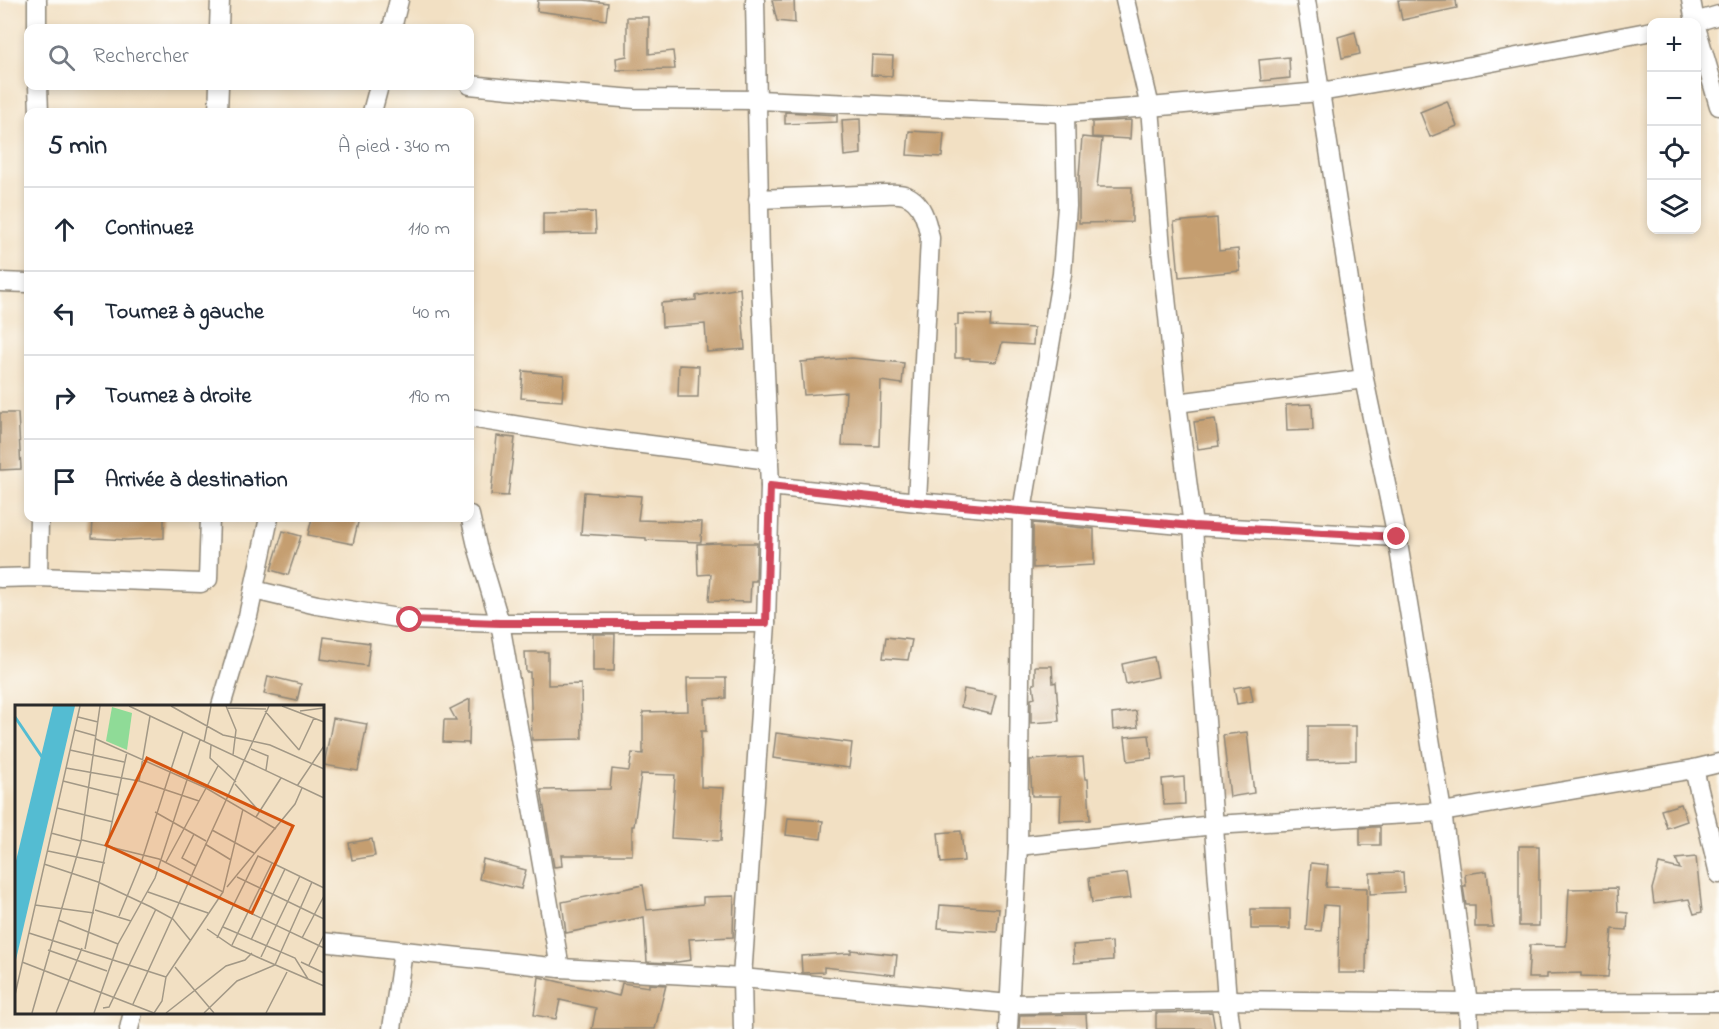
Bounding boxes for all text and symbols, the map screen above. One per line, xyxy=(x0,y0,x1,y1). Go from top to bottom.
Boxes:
map controls xyxy=(1647,18,1701,234)
button: + xyxy=(1647,18,1701,72)
search box xyxy=(24,24,474,90)
icon: search xyxy=(45,41,78,74)
text: Rechercher xyxy=(93,41,189,73)
button: − xyxy=(1647,72,1701,126)
button: locate xyxy=(1647,126,1701,180)
text: 5 min xyxy=(48,128,107,166)
text: À pied · 340 m xyxy=(338,133,450,162)
button: layers xyxy=(1647,180,1701,234)
icon: ahead xyxy=(48,213,81,246)
text: Continuez xyxy=(105,213,193,245)
text: 110 m xyxy=(408,215,450,244)
icon: left xyxy=(48,297,81,330)
text: Tournez à gauche xyxy=(105,297,264,329)
text: 40 m xyxy=(413,299,450,328)
icon: right xyxy=(48,381,81,414)
text: Tournez à droite xyxy=(105,381,251,413)
text: 190 m xyxy=(408,383,450,412)
icon: arrive xyxy=(48,465,81,498)
text: Arrivée à destination xyxy=(105,465,288,497)
route end xyxy=(1383,523,1409,549)
route start xyxy=(396,606,422,632)
inset map xyxy=(15,705,324,1014)

